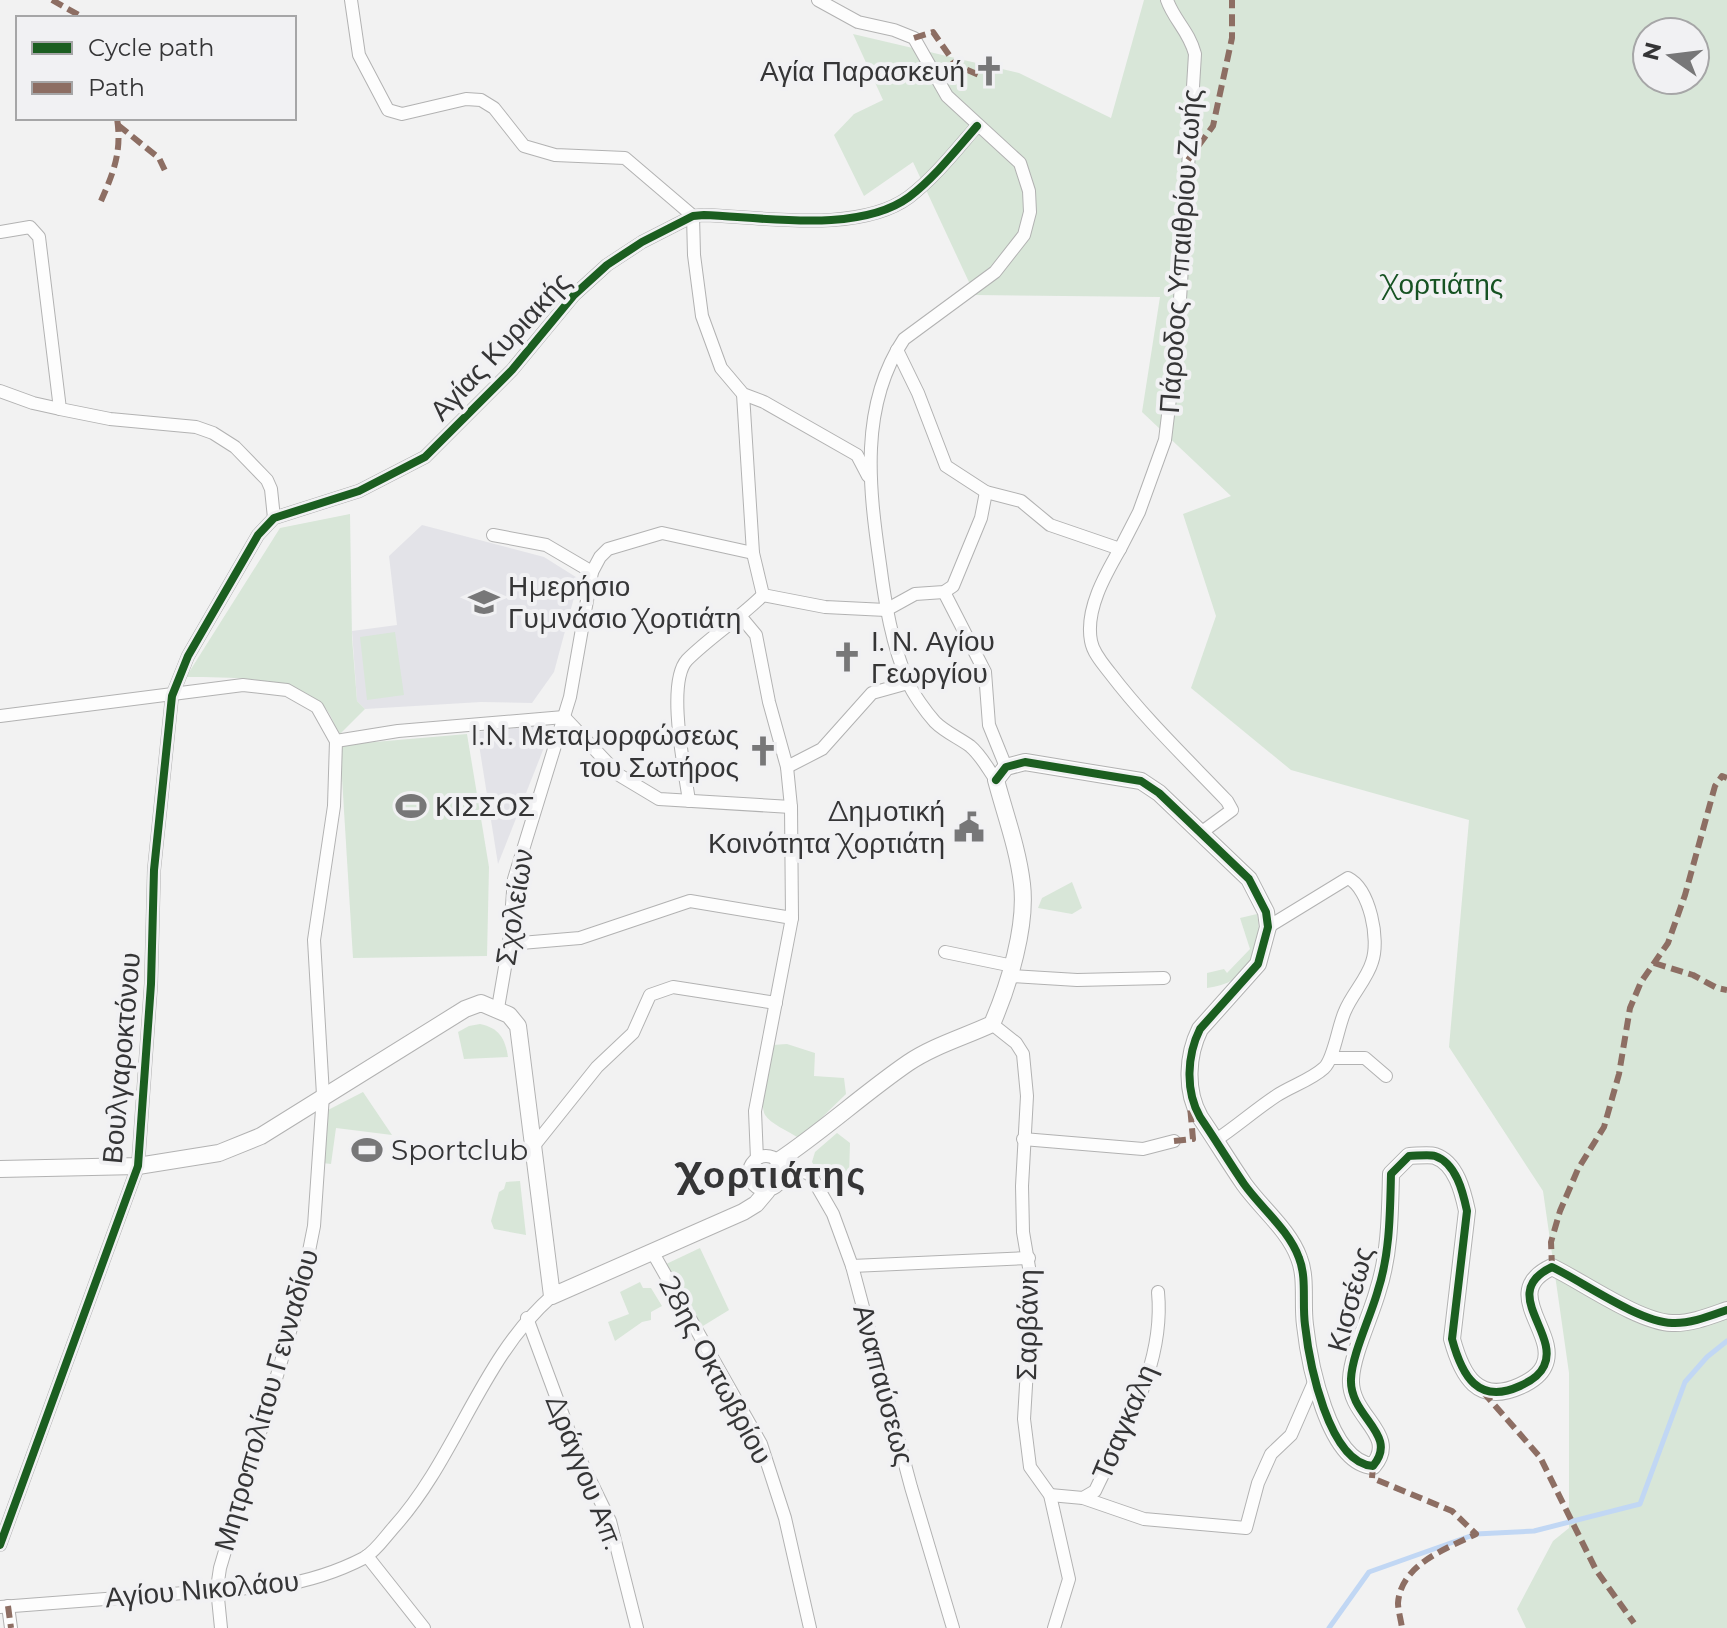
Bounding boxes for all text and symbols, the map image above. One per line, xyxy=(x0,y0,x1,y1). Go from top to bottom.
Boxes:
legend xyxy=(16,16,296,120)
north arrow xyxy=(1631,16,1711,96)
text: Cycle path xyxy=(88,33,215,62)
text: N xyxy=(1637,39,1667,63)
place label: Αγία Παρασκευή xyxy=(760,54,965,88)
church icon: Αγία Παρασκευή xyxy=(972,54,1006,88)
text: Path xyxy=(88,73,145,102)
street label: Πάροδος Υπαιθρίου Ζωής xyxy=(1152,88,1208,414)
street label: Αγίας Κυριακής xyxy=(423,265,577,427)
park label: Χορτιάτης xyxy=(1379,267,1503,301)
place label: Ημερήσιο Γυμνάσιο Χορτιάτη xyxy=(508,569,741,635)
school or university icon: Ημερήσιο Γυμνάσιο Χορτιάτη xyxy=(467,585,501,619)
place label: Ι. Ν. Αγίου Γεωργίου xyxy=(871,624,995,690)
church icon: Ι. Ν. Αγίου Γεωργίου xyxy=(830,640,864,674)
place label: I.N. Μεταμορφώσεως του Σωτήρος xyxy=(470,718,739,784)
church icon: I.N. Μεταμορφώσεως του Σωτήρος xyxy=(746,734,780,768)
sports icon: ΚΙΣΣΟΣ xyxy=(394,789,428,823)
place label: ΚΙΣΣΟΣ xyxy=(435,789,535,823)
place label: Δημοτική Κοινότητα Χορτιάτη xyxy=(708,794,945,860)
public building icon: Δημοτική Κοινότητα Χορτιάτη xyxy=(952,810,986,844)
street label: Σχολείων xyxy=(488,846,540,968)
street label: Βουλγαροκτόνου xyxy=(95,951,147,1165)
sports icon: Sportclub xyxy=(350,1133,384,1167)
place label: Sportclub xyxy=(391,1133,528,1167)
district label: Χορτιάτης xyxy=(674,1153,867,1197)
street label: Κισσέως xyxy=(1320,1243,1380,1355)
street label: Μητροπολίτου Γενναδίου xyxy=(207,1245,325,1555)
street label: Σαρβάνη xyxy=(1009,1269,1045,1381)
street label: 28ης Οκτωβρίου xyxy=(652,1270,780,1470)
street label: Αναπαύσεως xyxy=(846,1301,922,1469)
street label: Τσαγκαλη xyxy=(1084,1359,1164,1485)
street label: Δράγγου Απ. xyxy=(539,1390,631,1554)
street label: Αγίου Νικολάου xyxy=(104,1564,300,1614)

